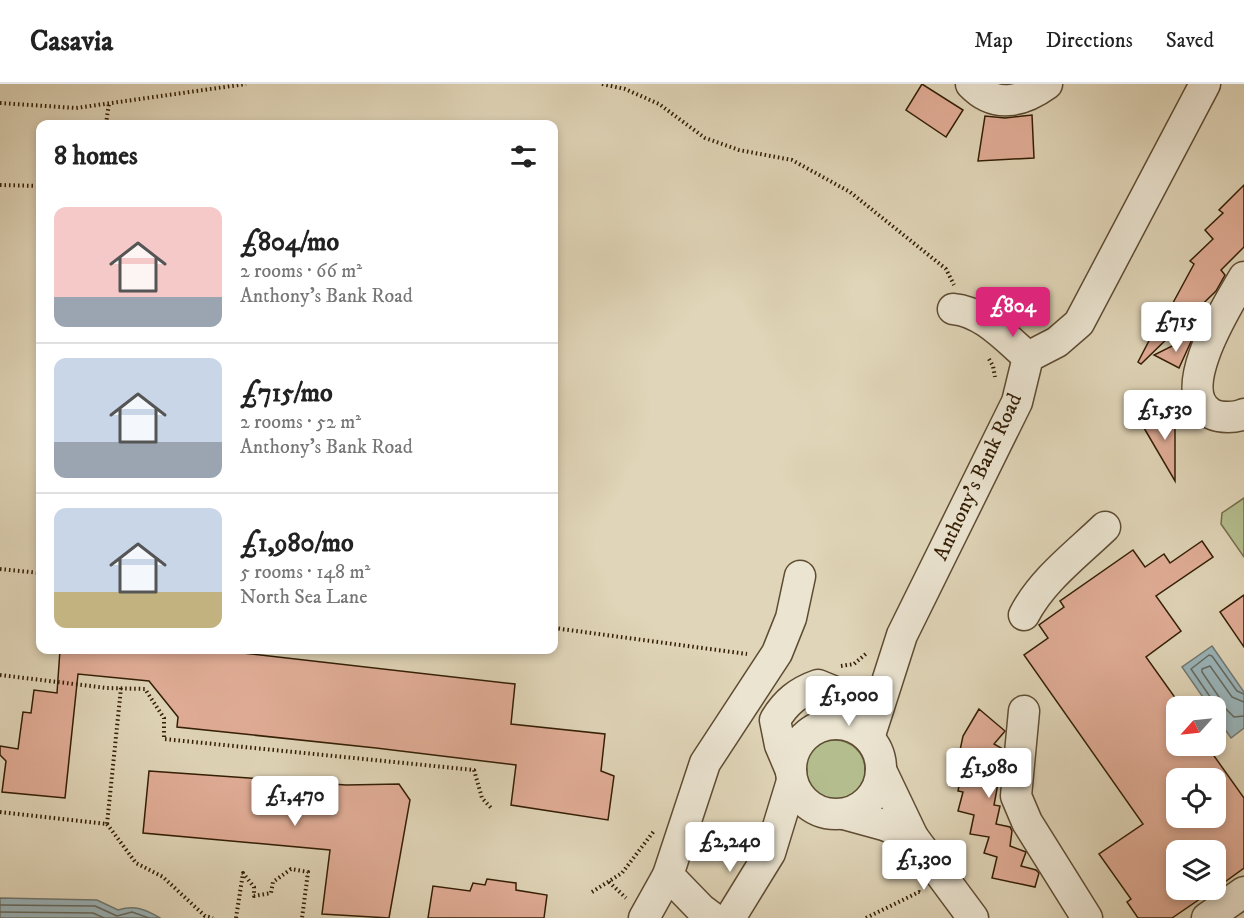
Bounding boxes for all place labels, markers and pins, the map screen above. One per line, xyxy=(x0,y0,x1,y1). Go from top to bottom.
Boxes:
pin: £804 xyxy=(977,287,1049,338)
pin: £715 xyxy=(1140,302,1212,353)
pin: £1,530 xyxy=(1116,390,1214,441)
pin: £1,000 xyxy=(800,676,898,727)
pin: £1,980 xyxy=(940,748,1038,799)
pin: £1,470 xyxy=(246,776,344,827)
pin: £2,240 xyxy=(681,822,779,873)
pin: £1,300 xyxy=(875,840,973,891)

